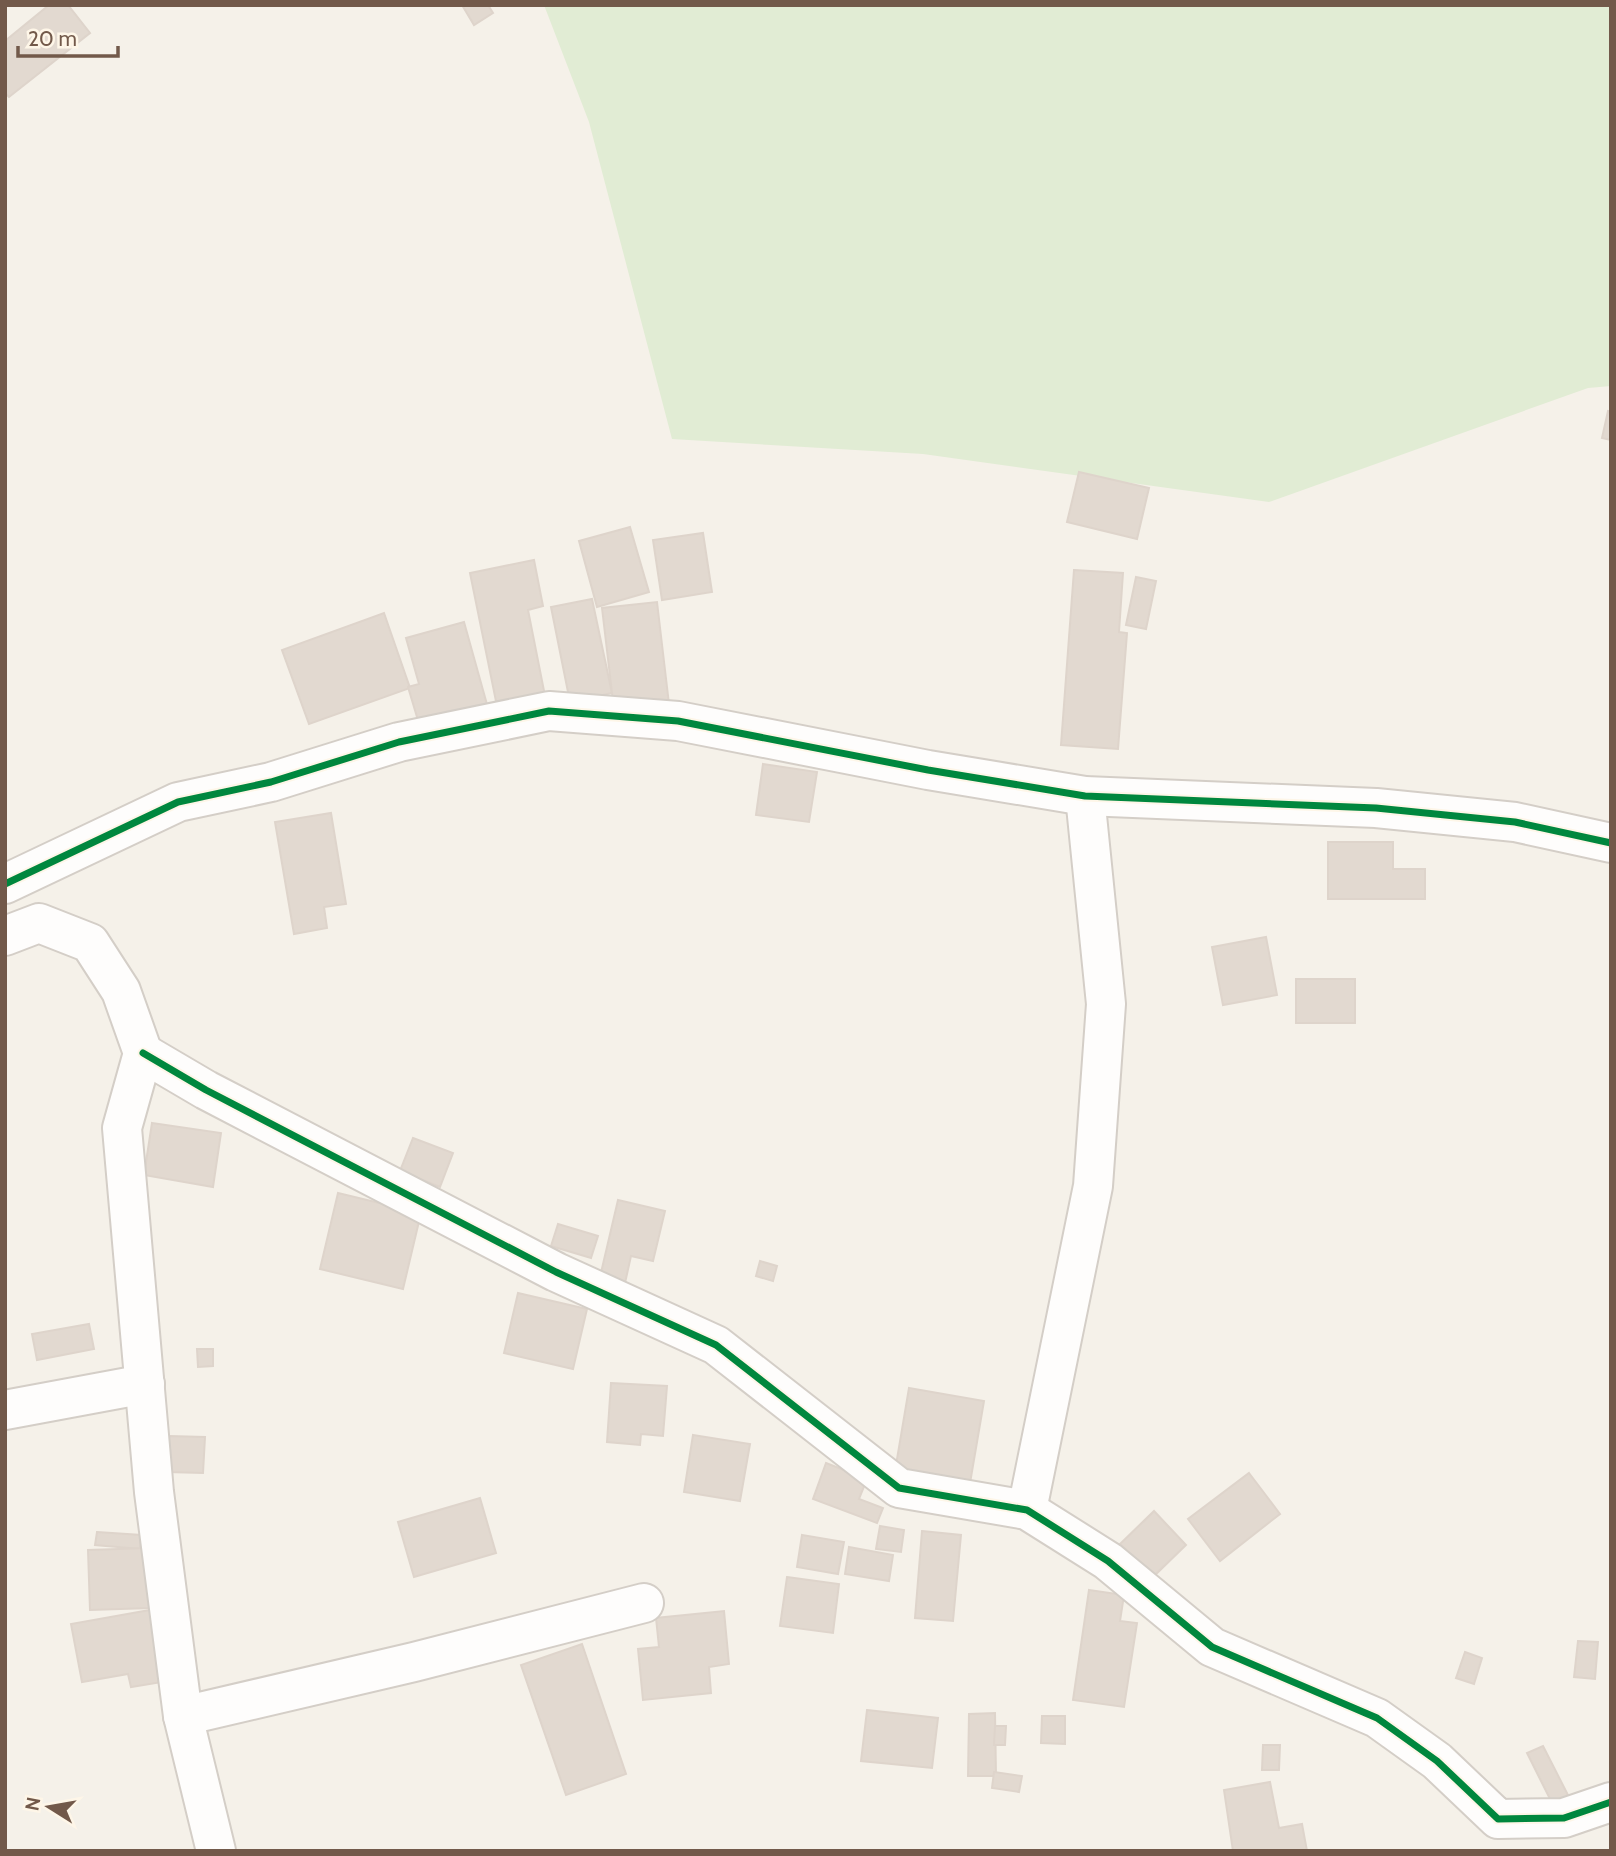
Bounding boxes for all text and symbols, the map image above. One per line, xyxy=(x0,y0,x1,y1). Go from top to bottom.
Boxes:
scale bar xyxy=(18,14,117,58)
text: 20 m xyxy=(28,26,77,51)
north arrow xyxy=(14,1772,84,1842)
text: N xyxy=(20,1795,45,1813)

